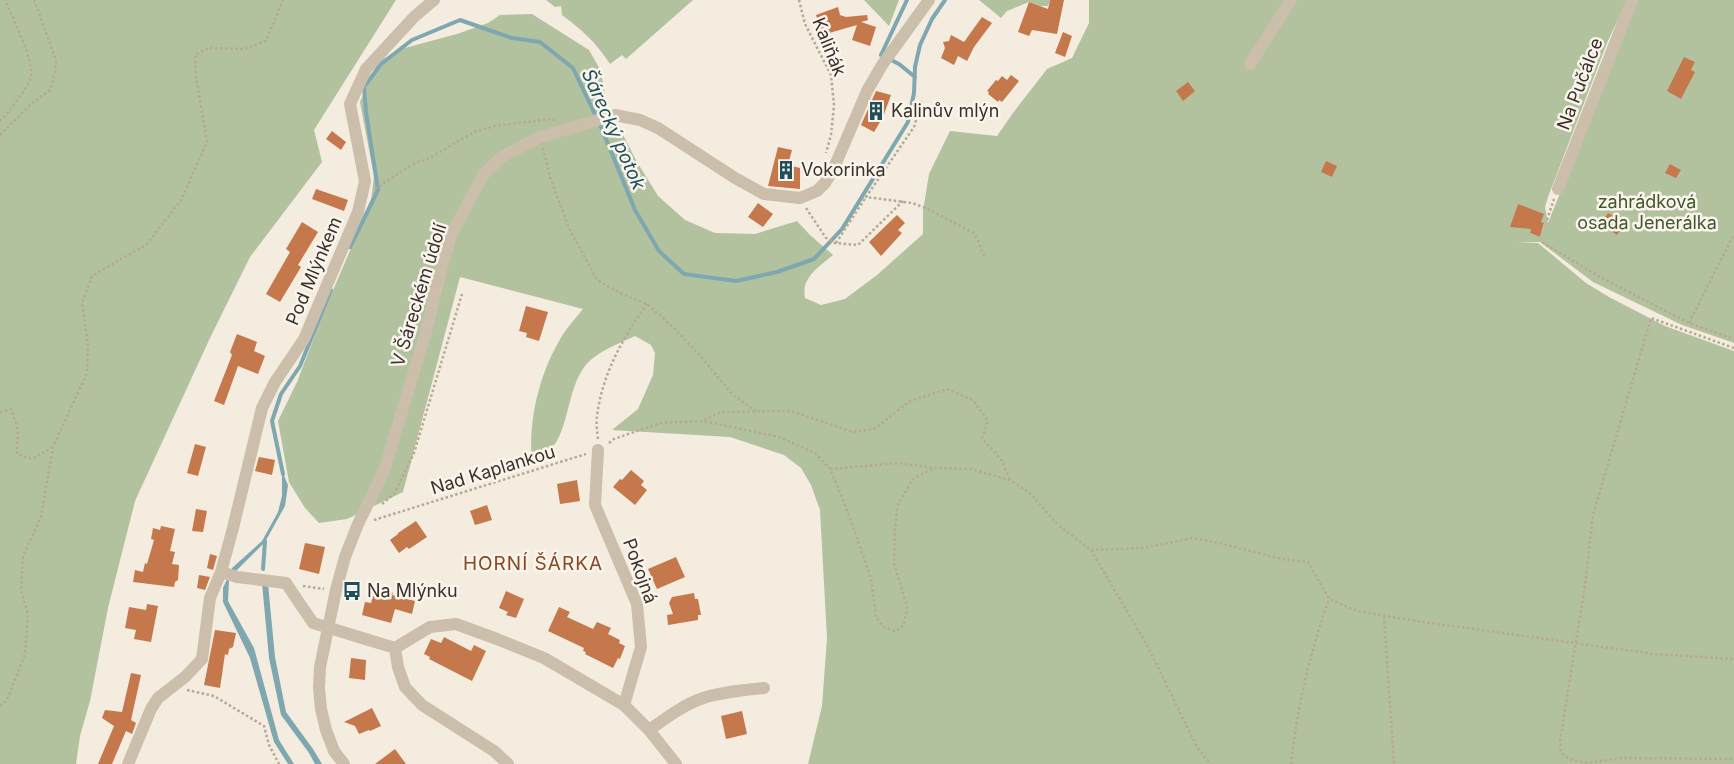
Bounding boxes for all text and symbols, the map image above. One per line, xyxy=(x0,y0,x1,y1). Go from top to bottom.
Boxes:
street label: Kaliňák xyxy=(808,14,851,79)
street label: Na Pučálce xyxy=(1552,35,1607,133)
water label: Šárecký potok xyxy=(577,65,651,194)
building icon: Kalinův mlýn xyxy=(865,100,887,122)
place label: Kalinův mlýn xyxy=(891,100,999,121)
building icon: Vokorinka xyxy=(775,159,797,181)
place label: Vokorinka xyxy=(801,159,886,180)
park label: zahrádková osada Jenerálka xyxy=(1577,191,1717,233)
street label: Pod Mlýnkem xyxy=(281,214,346,328)
street label: V Šáreckém údolí xyxy=(386,220,450,369)
street label: Nad Kaplankou xyxy=(428,441,558,498)
street label: Pokojná xyxy=(619,535,662,606)
district label: HORNÍ ŠÁRKA xyxy=(463,551,603,575)
bus stop icon: Na Mlýnku xyxy=(341,580,363,602)
place label: Na Mlýnku xyxy=(367,580,458,601)

